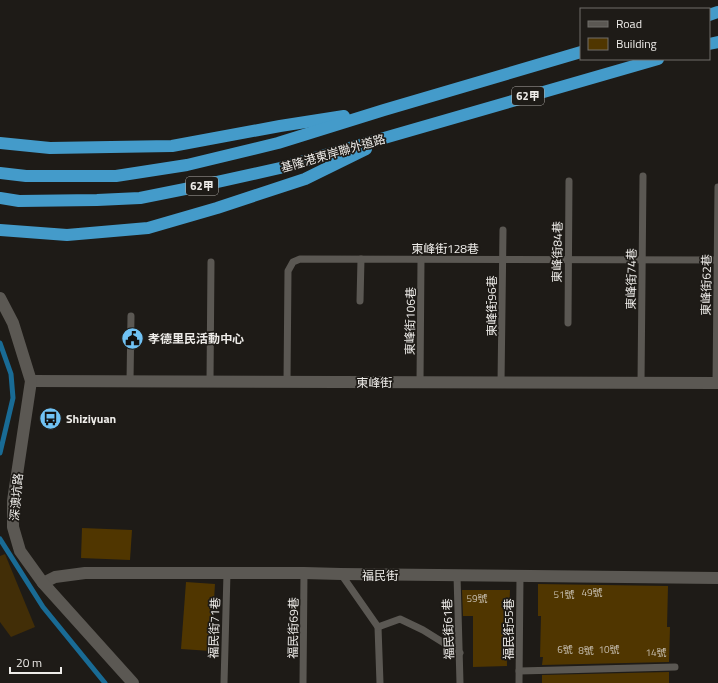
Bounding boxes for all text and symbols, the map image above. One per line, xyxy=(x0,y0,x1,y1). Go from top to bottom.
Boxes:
legend xyxy=(580,8,710,60)
text: Road xyxy=(616,14,642,33)
text: Building xyxy=(616,34,657,53)
road number: 62甲 xyxy=(512,87,544,105)
street label: 基隆港東岸聯外道路 xyxy=(278,129,388,177)
road number: 62甲 xyxy=(186,177,218,195)
street label: 東峰街84巷 xyxy=(547,221,567,283)
street label: 東峰街128巷 xyxy=(411,239,479,258)
street label: 東峰街74巷 xyxy=(621,248,641,310)
street label: 東峰街62巷 xyxy=(696,254,716,316)
street label: 東峰街96巷 xyxy=(482,275,501,337)
street label: 東峰街106巷 xyxy=(400,287,420,355)
public building icon: 孝德里民活動中心 xyxy=(120,325,146,351)
place label: 孝德里民活動中心 xyxy=(148,329,244,348)
street label: 東峰街 xyxy=(356,373,392,392)
bus stop icon: Shiziyuan xyxy=(37,405,63,431)
place label: Shiziyuan xyxy=(66,409,116,428)
street label: 深澳坑路 xyxy=(4,472,28,522)
street label: 福民街 xyxy=(362,566,398,585)
house number: 49號 xyxy=(581,585,603,600)
house number: 51號 xyxy=(553,587,575,602)
house number: 59號 xyxy=(466,591,488,606)
street label: 福民街71巷 xyxy=(203,597,225,659)
street label: 福民街69巷 xyxy=(283,597,303,659)
street label: 福民街61巷 xyxy=(437,598,459,660)
street label: 福民街55巷 xyxy=(499,598,518,660)
house number: 6號 xyxy=(557,642,573,657)
house number: 10號 xyxy=(598,642,620,657)
house number: 8號 xyxy=(578,643,594,658)
house number: 14號 xyxy=(645,645,667,660)
scale bar xyxy=(10,649,61,675)
text: 20 m xyxy=(16,653,42,672)

